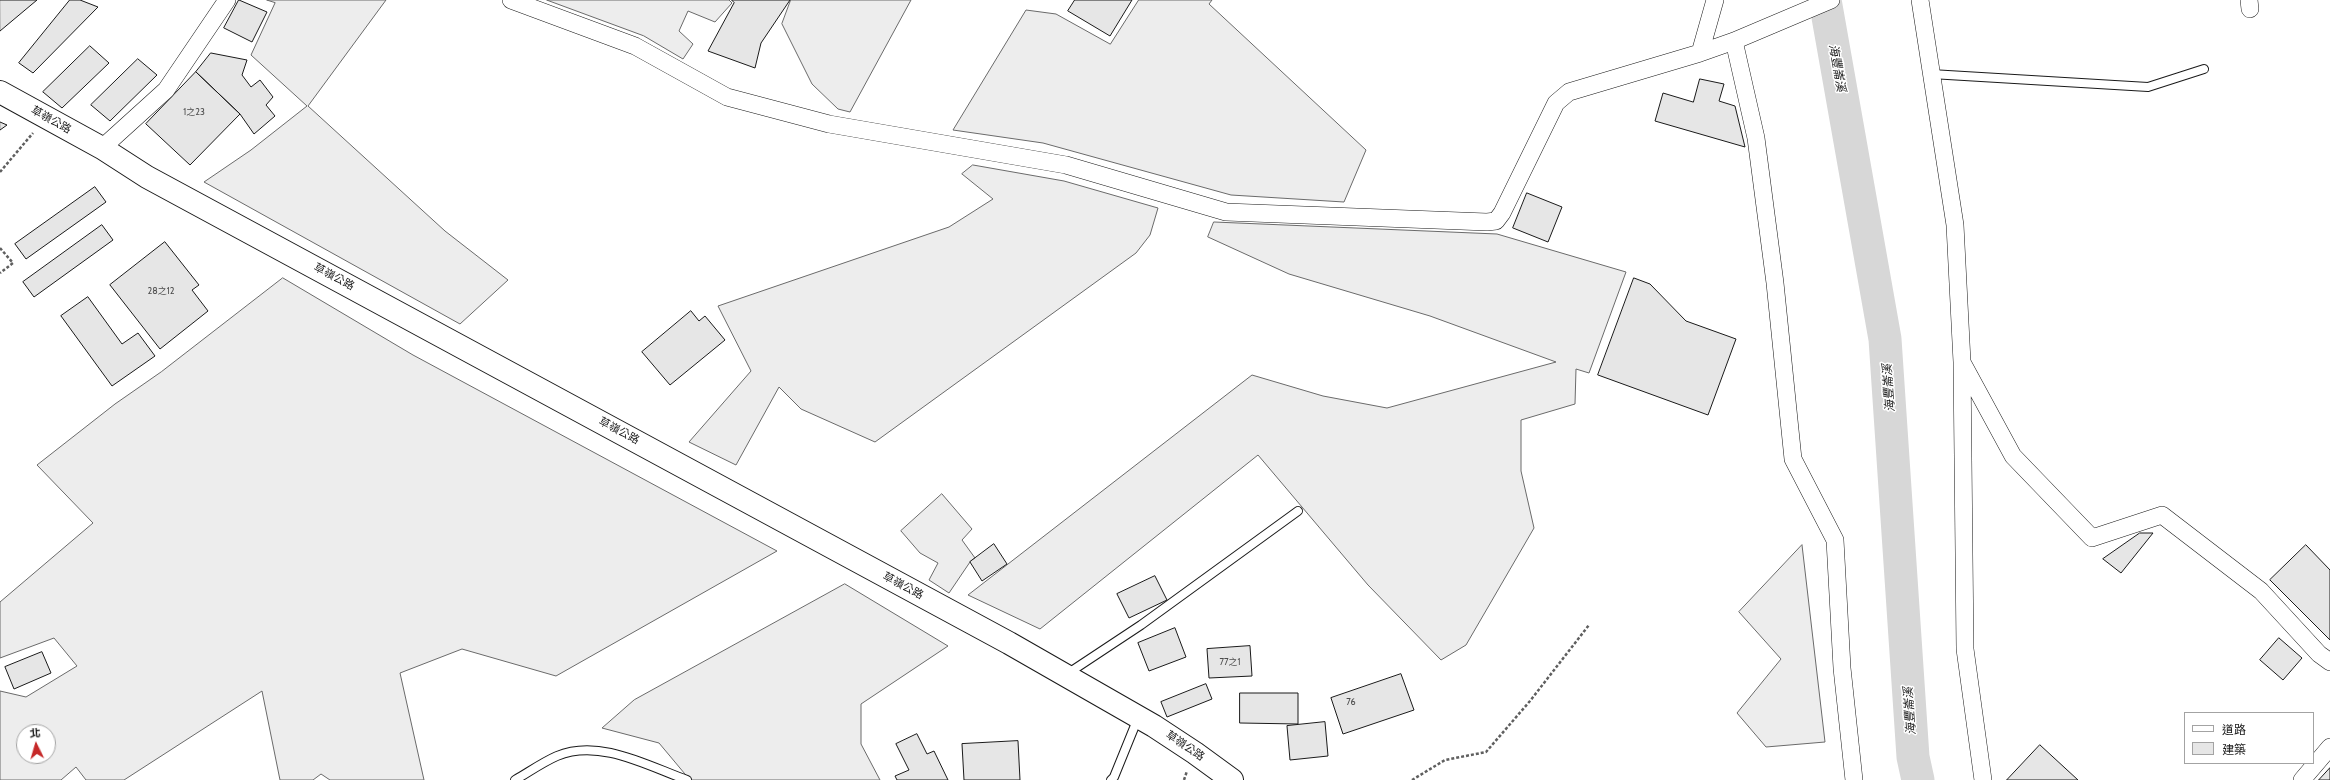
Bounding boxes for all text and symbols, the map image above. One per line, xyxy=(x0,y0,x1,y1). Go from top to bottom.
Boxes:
water label: 海豐崙溪 xyxy=(1826,43,1848,93)
street label: 草嶺公路 xyxy=(29,104,73,136)
house number: 1之23 xyxy=(183,107,205,117)
street label: 草嶺公路 xyxy=(311,261,357,293)
house number: 28之12 xyxy=(148,286,174,296)
water label: 海豐崙溪 xyxy=(1880,364,1898,412)
street label: 草嶺公路 xyxy=(596,415,642,447)
street label: 草嶺公路 xyxy=(880,570,926,602)
house number: 77之1 xyxy=(1220,657,1240,667)
water label: 海豐崙溪 xyxy=(1901,687,1919,735)
house number: 76 xyxy=(1346,697,1356,707)
legend xyxy=(2184,712,2314,764)
text: 道路 xyxy=(2222,722,2246,737)
north arrow xyxy=(16,724,56,764)
text: 北 xyxy=(29,726,41,740)
street label: 草嶺公路 xyxy=(1163,728,1207,764)
text: 建築 xyxy=(2222,742,2246,757)

